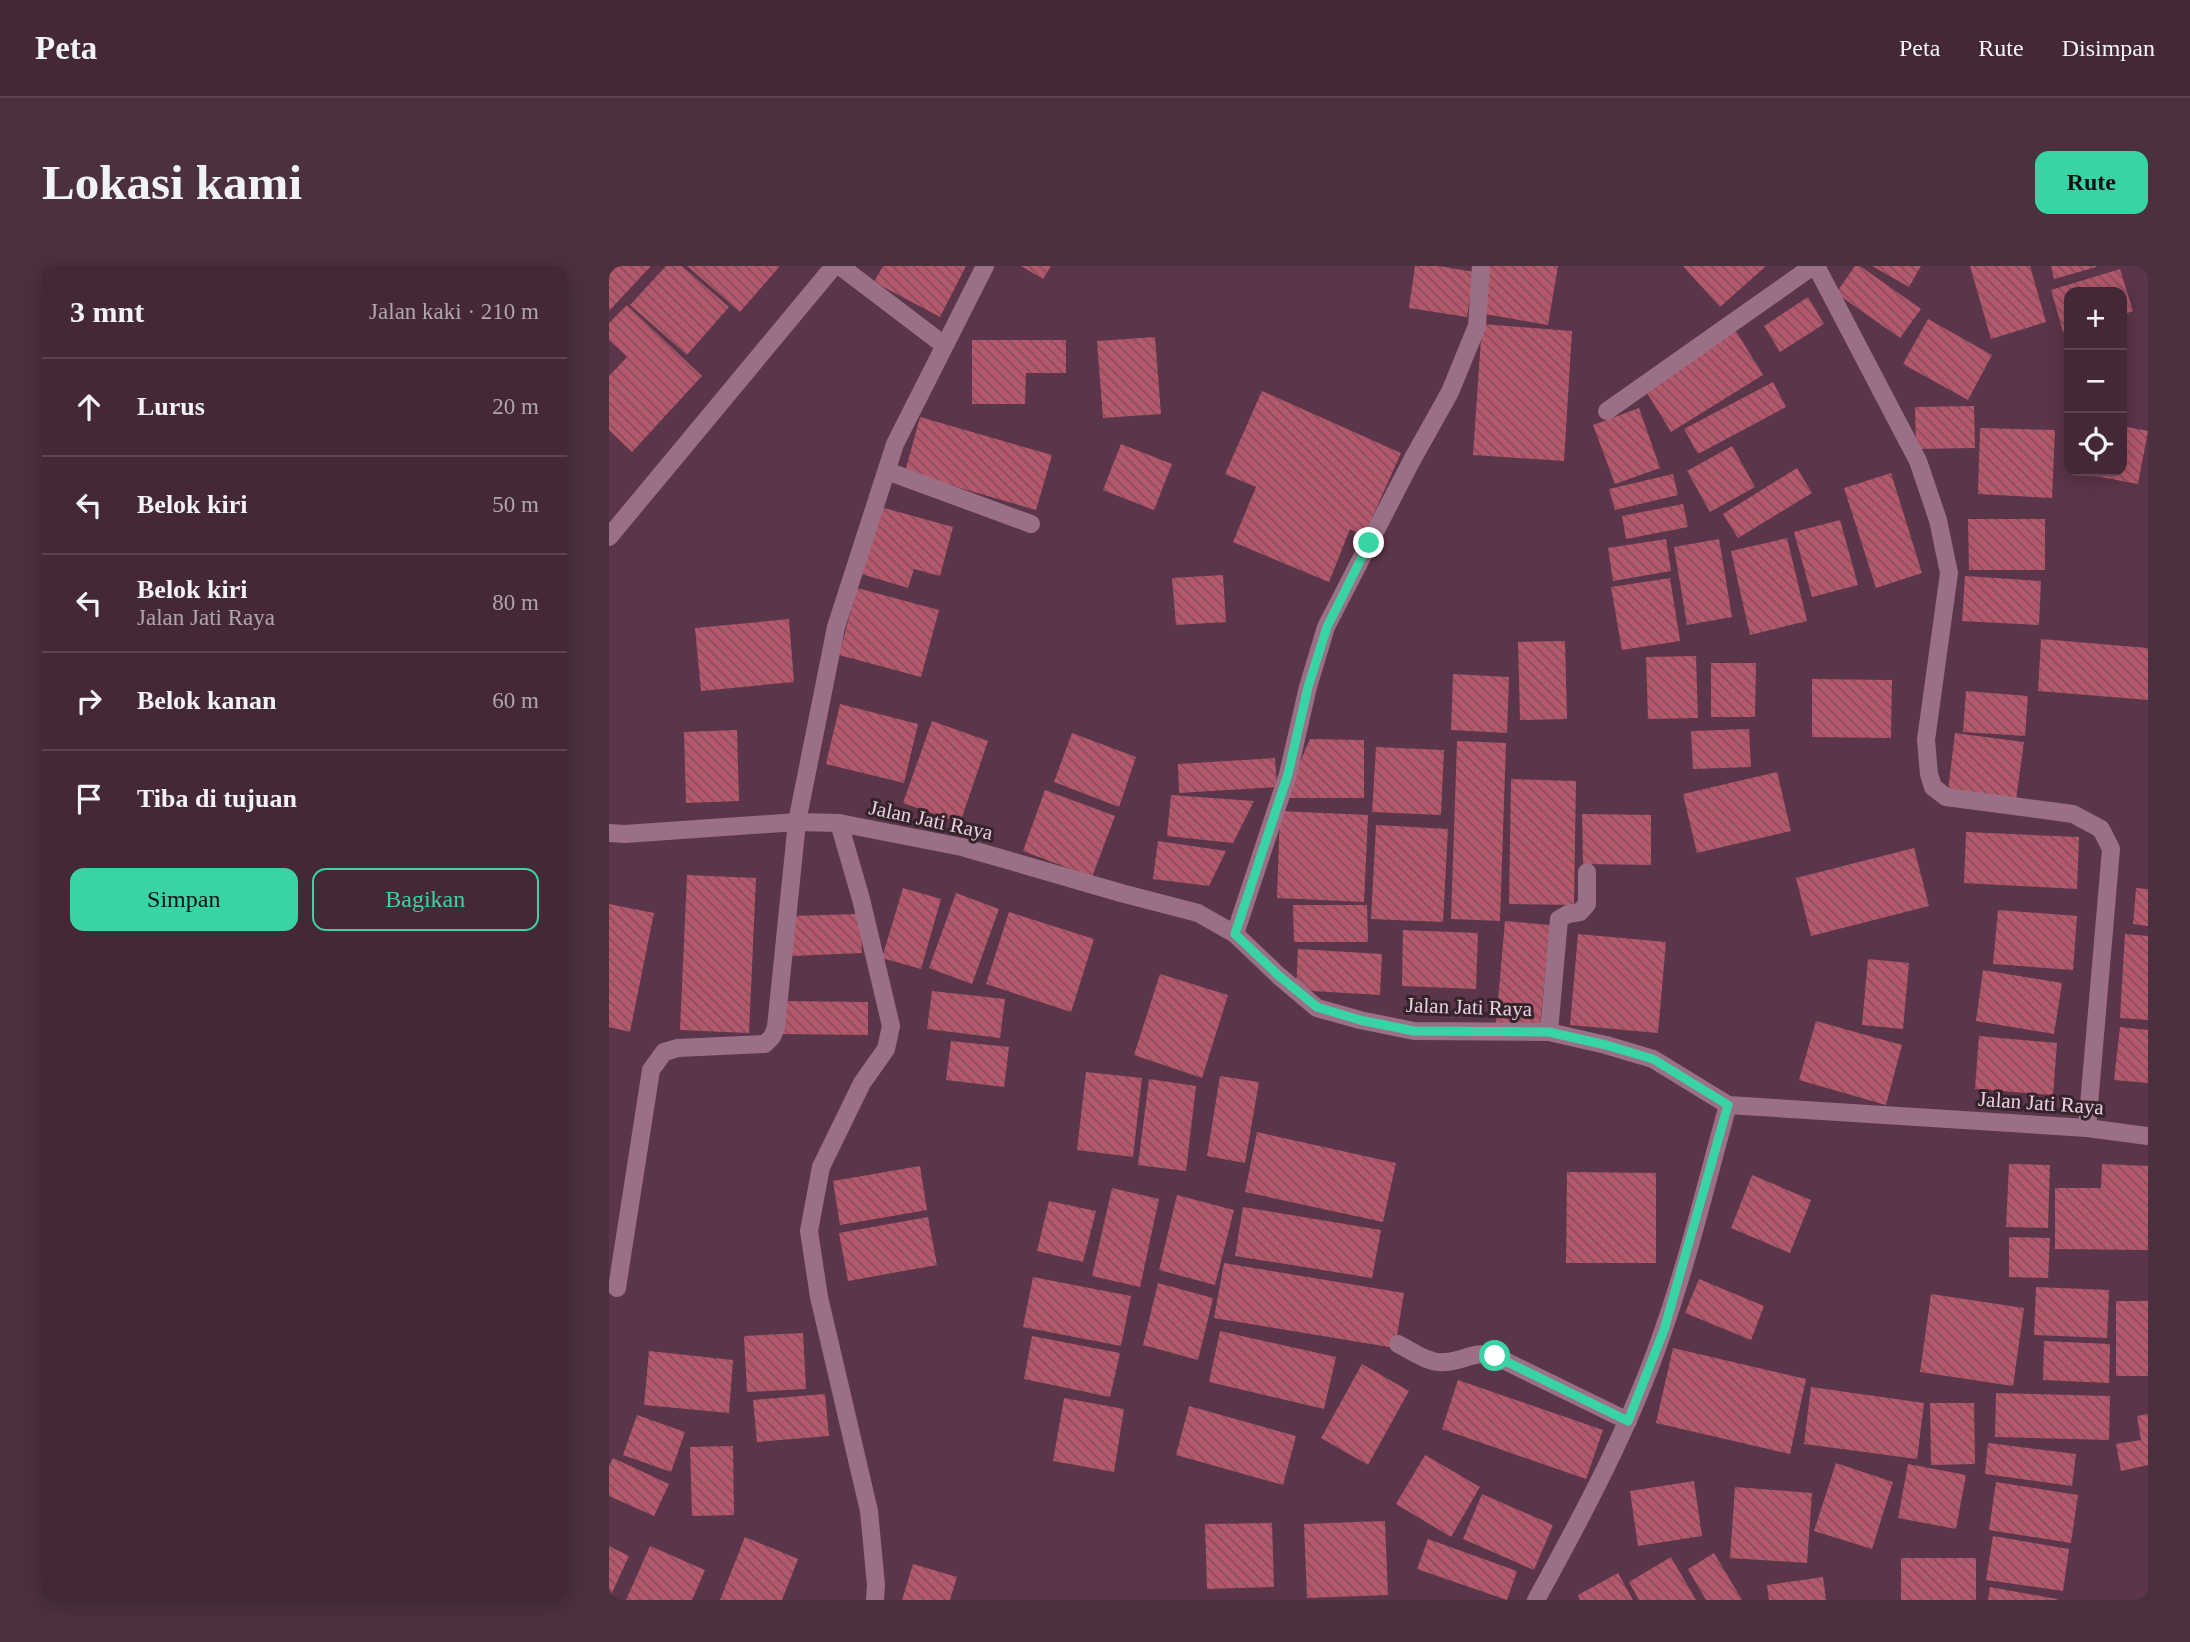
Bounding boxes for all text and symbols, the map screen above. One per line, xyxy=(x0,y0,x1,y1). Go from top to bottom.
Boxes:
text: Peta xyxy=(35,30,97,66)
text: Peta xyxy=(1899,35,1940,61)
text: Rute xyxy=(1978,35,2024,61)
text: Disimpan xyxy=(2062,35,2155,61)
button: Rute xyxy=(2035,151,2148,214)
text: Lokasi kami xyxy=(42,155,302,210)
map controls xyxy=(2064,287,2127,476)
button: + xyxy=(2064,287,2127,350)
text: 3 mnt xyxy=(70,295,144,328)
text: Jalan kaki · 210 m xyxy=(369,299,539,324)
button: − xyxy=(2064,350,2127,413)
icon: ahead xyxy=(70,388,108,426)
text: Lurus xyxy=(137,392,205,421)
text: 20 m xyxy=(492,394,539,419)
button: locate xyxy=(2064,413,2127,476)
icon: left xyxy=(70,486,108,524)
text: Belok kiri xyxy=(137,490,248,519)
text: 50 m xyxy=(492,492,539,517)
route end xyxy=(1353,527,1384,558)
text: Belok kiri xyxy=(137,575,248,604)
icon: left xyxy=(70,584,108,622)
text: 80 m xyxy=(492,590,539,615)
text: Jalan Jati Raya xyxy=(137,605,275,630)
icon: right xyxy=(70,682,108,720)
text: Belok kanan xyxy=(137,686,276,715)
text: 60 m xyxy=(492,688,539,713)
icon: arrive xyxy=(70,780,108,818)
text: Tiba di tujuan xyxy=(137,784,297,813)
street label: Jalan Jati Raya xyxy=(867,795,996,845)
button: Simpan xyxy=(70,868,298,931)
button: Bagikan xyxy=(312,868,539,931)
street label: Jalan Jati Raya xyxy=(1406,993,1533,1021)
street label: Jalan Jati Raya xyxy=(1977,1087,2105,1119)
route start xyxy=(1479,1340,1510,1371)

